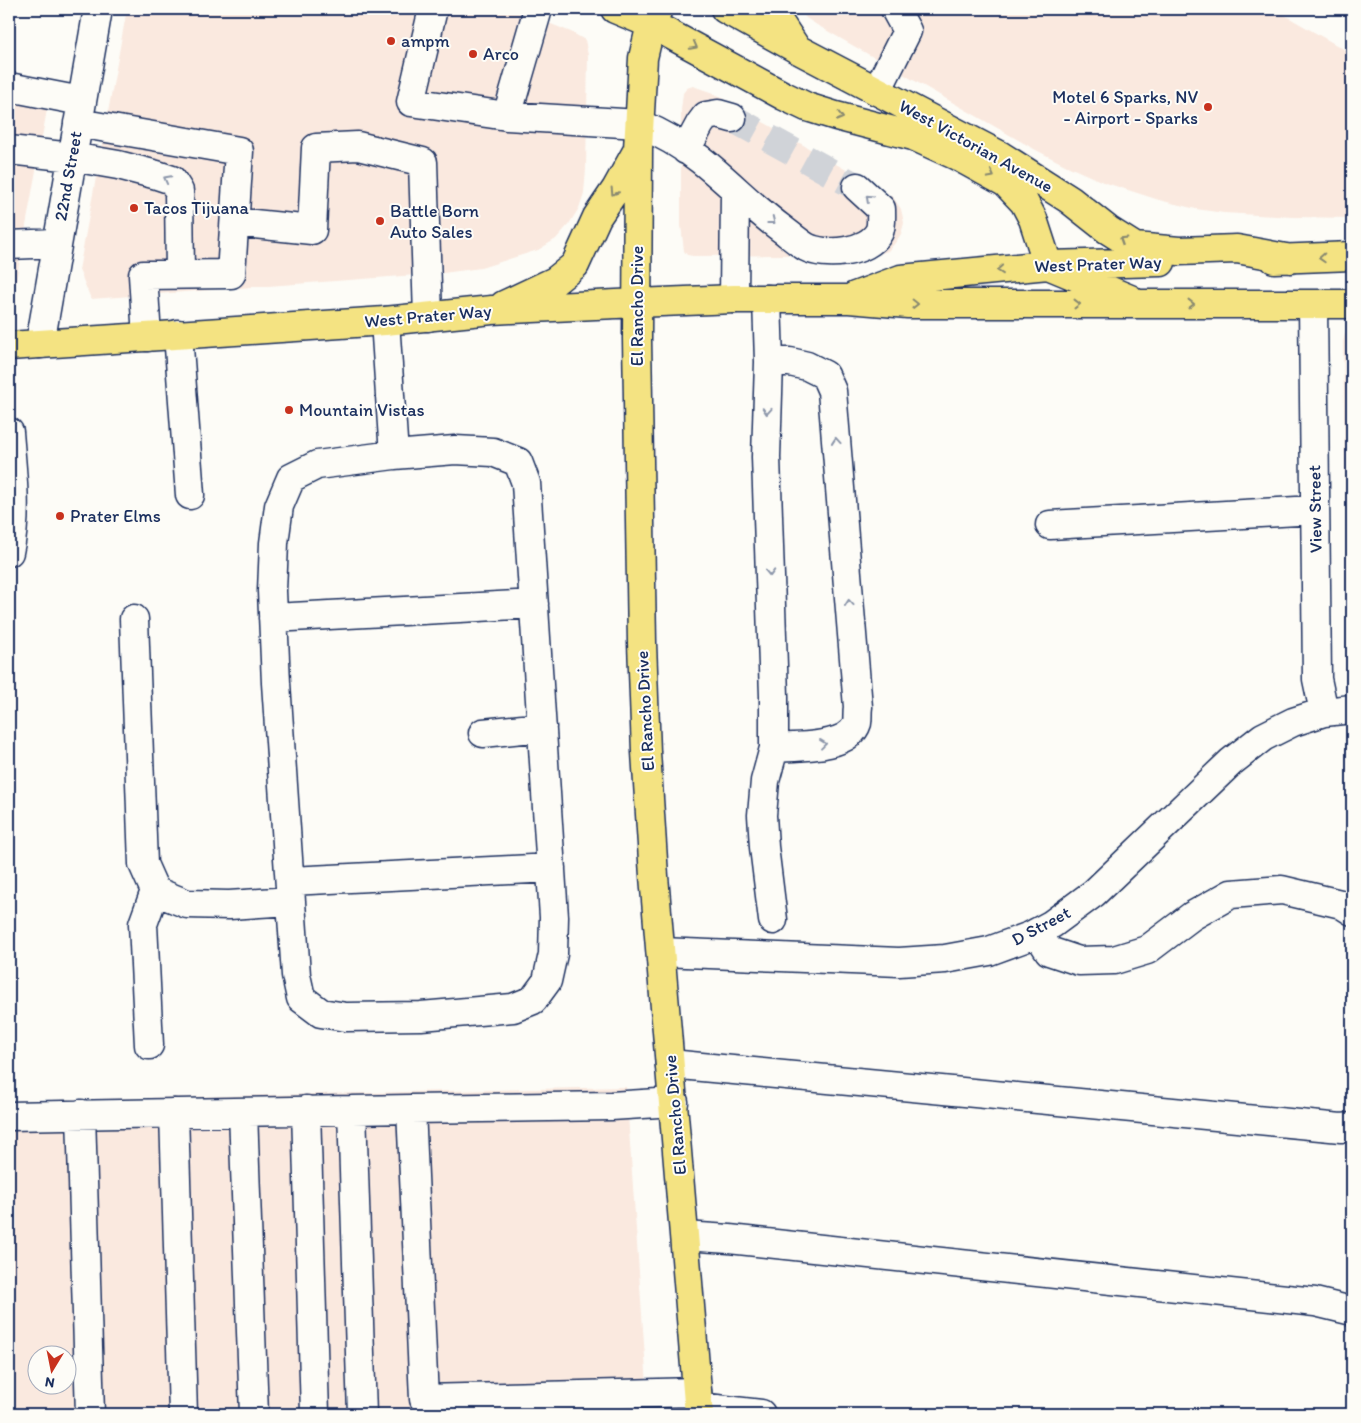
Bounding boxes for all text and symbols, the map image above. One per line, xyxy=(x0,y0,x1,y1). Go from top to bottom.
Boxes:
place label: ampm xyxy=(401,30,450,52)
marker: ampm xyxy=(385,35,397,47)
one-way arrow xyxy=(689,40,698,50)
place label: Arco xyxy=(483,43,519,65)
marker: Arco xyxy=(467,48,479,60)
place label: Motel 6 Sparks, NV - Airport - Sparks xyxy=(1052,86,1198,129)
street label: West Victorian Avenue xyxy=(895,95,1057,197)
marker: Motel 6 Sparks, NV - Airport - Sparks xyxy=(1202,101,1214,113)
one-way arrow xyxy=(836,111,845,122)
street label: 22nd Street xyxy=(49,129,87,223)
one-way arrow xyxy=(986,169,995,179)
one-way arrow xyxy=(163,175,172,185)
one-way arrow xyxy=(611,186,620,195)
one-way arrow xyxy=(865,195,874,204)
place label: Tacos Tijuana xyxy=(144,197,249,219)
place label: Battle Born Auto Sales xyxy=(390,200,479,243)
marker: Tacos Tijuana xyxy=(128,202,140,214)
marker: Battle Born Auto Sales xyxy=(374,215,386,227)
one-way arrow xyxy=(766,216,775,224)
one-way arrow xyxy=(1120,237,1129,246)
street label: El Rancho Drive xyxy=(626,246,648,366)
street label: West Prater Way xyxy=(1034,251,1163,277)
one-way arrow xyxy=(1317,252,1325,263)
one-way arrow xyxy=(996,264,1004,275)
street label: West Prater Way xyxy=(364,299,493,333)
one-way arrow xyxy=(912,299,919,309)
one-way arrow xyxy=(1074,299,1082,309)
one-way arrow xyxy=(1188,299,1195,309)
place label: Mountain Vistas xyxy=(299,399,425,421)
marker: Mountain Vistas xyxy=(283,404,295,416)
one-way arrow xyxy=(762,407,773,415)
one-way arrow xyxy=(831,437,842,445)
street label: View Street xyxy=(1303,465,1327,553)
place label: Prater Elms xyxy=(70,505,161,527)
marker: Prater Elms xyxy=(54,510,66,522)
one-way arrow xyxy=(764,569,775,577)
one-way arrow xyxy=(844,599,855,607)
street label: El Rancho Drive xyxy=(631,650,659,772)
one-way arrow xyxy=(819,739,827,750)
street label: D Street xyxy=(1008,901,1074,951)
street label: El Rancho Drive xyxy=(659,1054,691,1176)
north arrow xyxy=(28,1346,78,1396)
text: N xyxy=(44,1373,56,1392)

